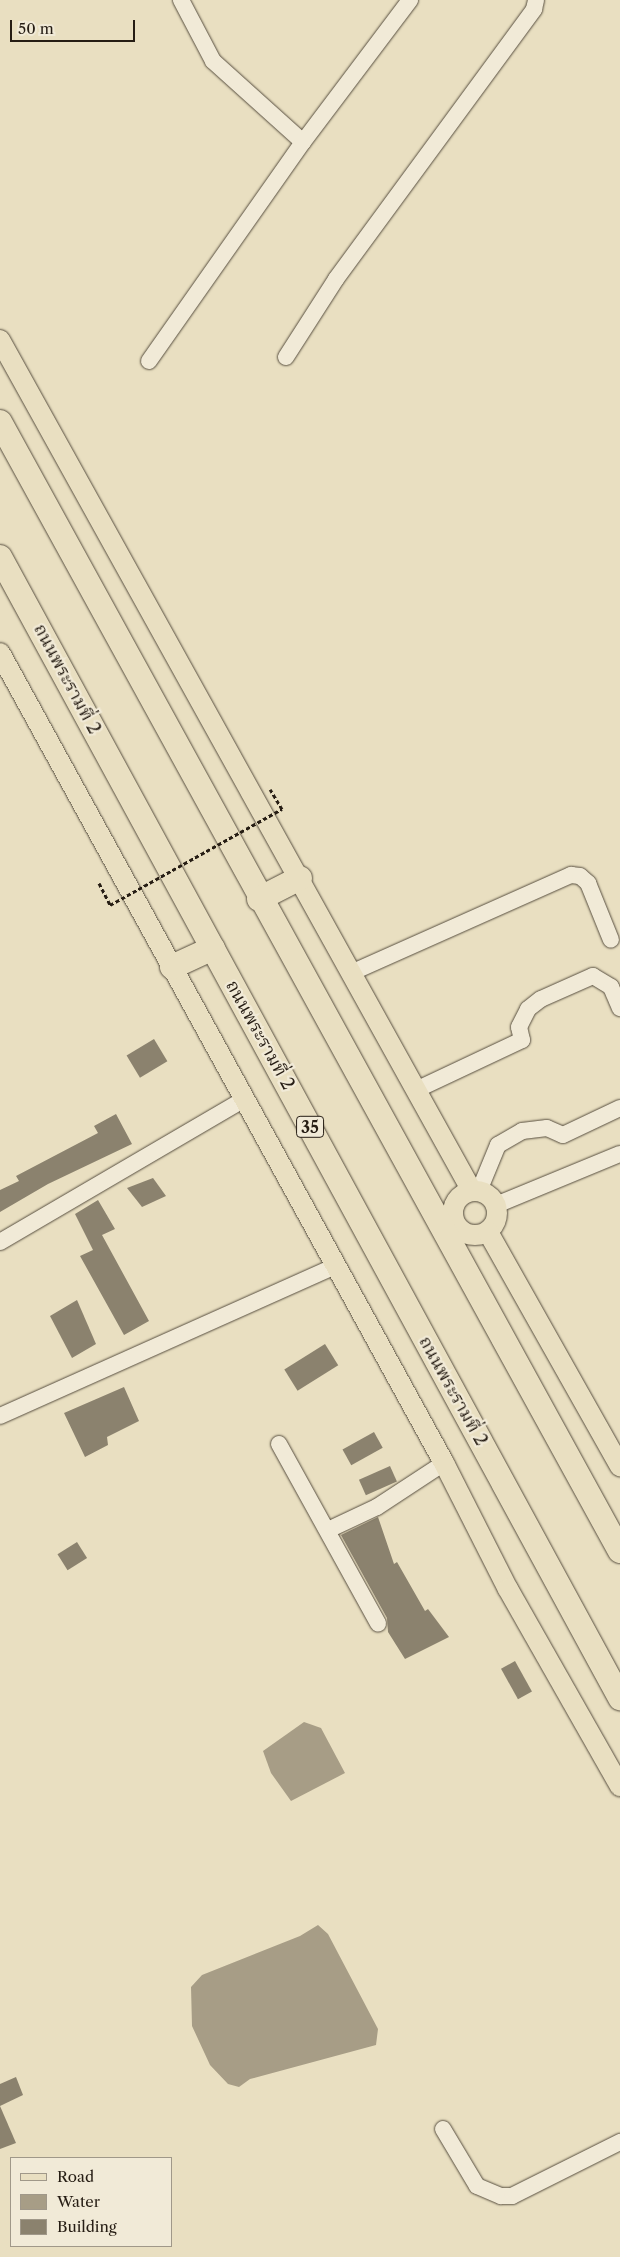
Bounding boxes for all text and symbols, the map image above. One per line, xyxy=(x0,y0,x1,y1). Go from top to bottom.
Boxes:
scale bar xyxy=(12,10,138,42)
text: 50 m xyxy=(18,19,54,38)
street label: ถนนพระรามที่ 2 xyxy=(29,620,105,738)
street label: ถนนพระรามที่ 2 xyxy=(221,977,299,1093)
road number: 35 xyxy=(295,1114,325,1140)
street label: ถนนพระรามที่ 2 xyxy=(414,1333,492,1449)
legend xyxy=(10,2157,172,2247)
text: Road xyxy=(57,2167,94,2186)
text: Water xyxy=(57,2192,100,2211)
text: Building xyxy=(57,2217,117,2236)

